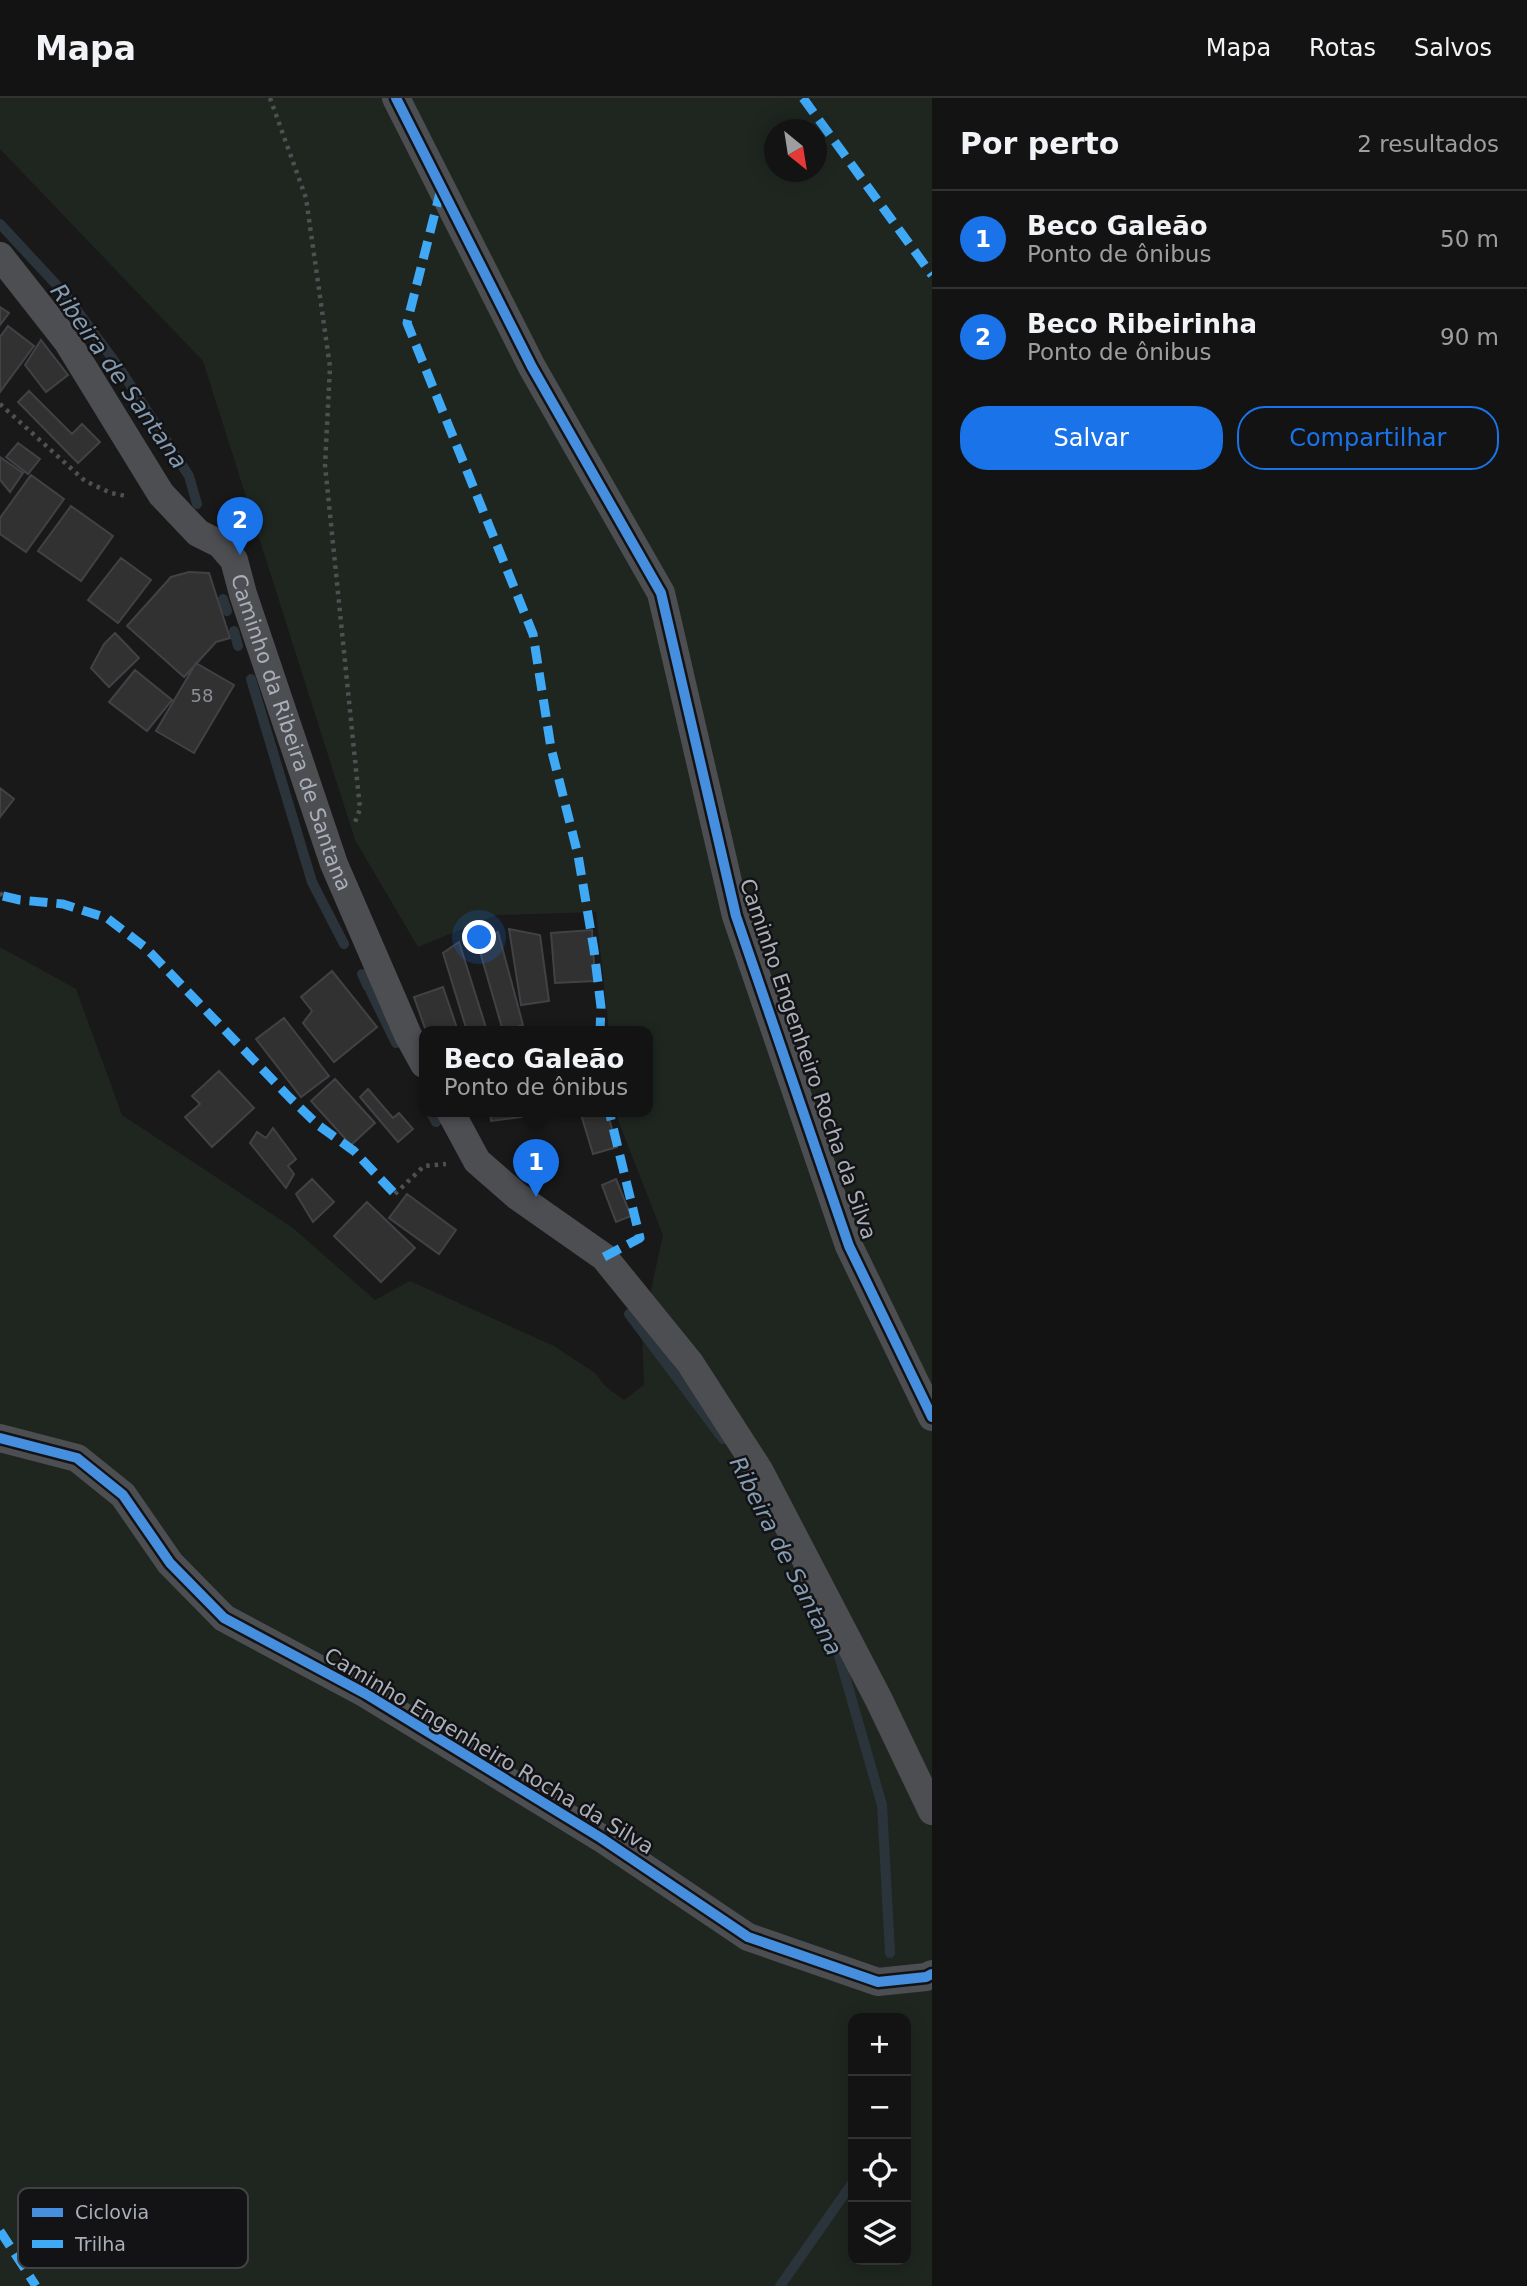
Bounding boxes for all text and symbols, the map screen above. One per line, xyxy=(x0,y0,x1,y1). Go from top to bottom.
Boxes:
text: Mapa xyxy=(35,29,136,68)
text: Mapa xyxy=(1206,34,1271,62)
text: Rotas xyxy=(1309,34,1376,62)
text: Salvos xyxy=(1414,34,1492,62)
north arrow xyxy=(764,119,827,182)
text: Por perto xyxy=(960,126,1119,161)
text: 2 resultados xyxy=(1357,131,1499,157)
text: Beco Galeão xyxy=(1027,211,1208,241)
text: 1 xyxy=(975,226,991,252)
text: 50 m xyxy=(1440,226,1499,252)
text: Ponto de ônibus xyxy=(1027,241,1211,267)
water label: Ribeira de Santana xyxy=(45,279,193,473)
text: Beco Ribeirinha xyxy=(1027,309,1257,339)
text: 2 xyxy=(975,324,991,350)
text: 90 m xyxy=(1440,324,1499,350)
text: Ponto de ônibus xyxy=(1027,339,1211,365)
button: Salvar xyxy=(960,406,1223,470)
button: Compartilhar xyxy=(1237,406,1499,470)
pin: 2 xyxy=(217,497,263,555)
street label: Caminho da Ribeira de Santana xyxy=(226,571,356,895)
house number: 58 xyxy=(191,685,213,706)
street label: Caminho Engenheiro Rocha da Silva xyxy=(735,875,881,1243)
your location xyxy=(462,920,496,954)
popup xyxy=(419,1026,653,1117)
text: Beco Galeão xyxy=(444,1044,624,1074)
text: Ponto de ônibus xyxy=(444,1074,628,1100)
pin: 1 xyxy=(513,1139,559,1197)
water label: Ribeira de Santana xyxy=(725,1452,847,1660)
street label: Caminho Engenheiro Rocha da Silva xyxy=(320,1643,658,1859)
map controls xyxy=(848,2013,911,2265)
button: + xyxy=(848,2013,911,2076)
button: − xyxy=(848,2076,911,2139)
button: locate xyxy=(848,2139,911,2202)
legend xyxy=(18,2188,248,2268)
text: Ciclovia xyxy=(75,2201,149,2223)
button: layers xyxy=(848,2202,911,2265)
text: Trilha xyxy=(74,2233,126,2255)

